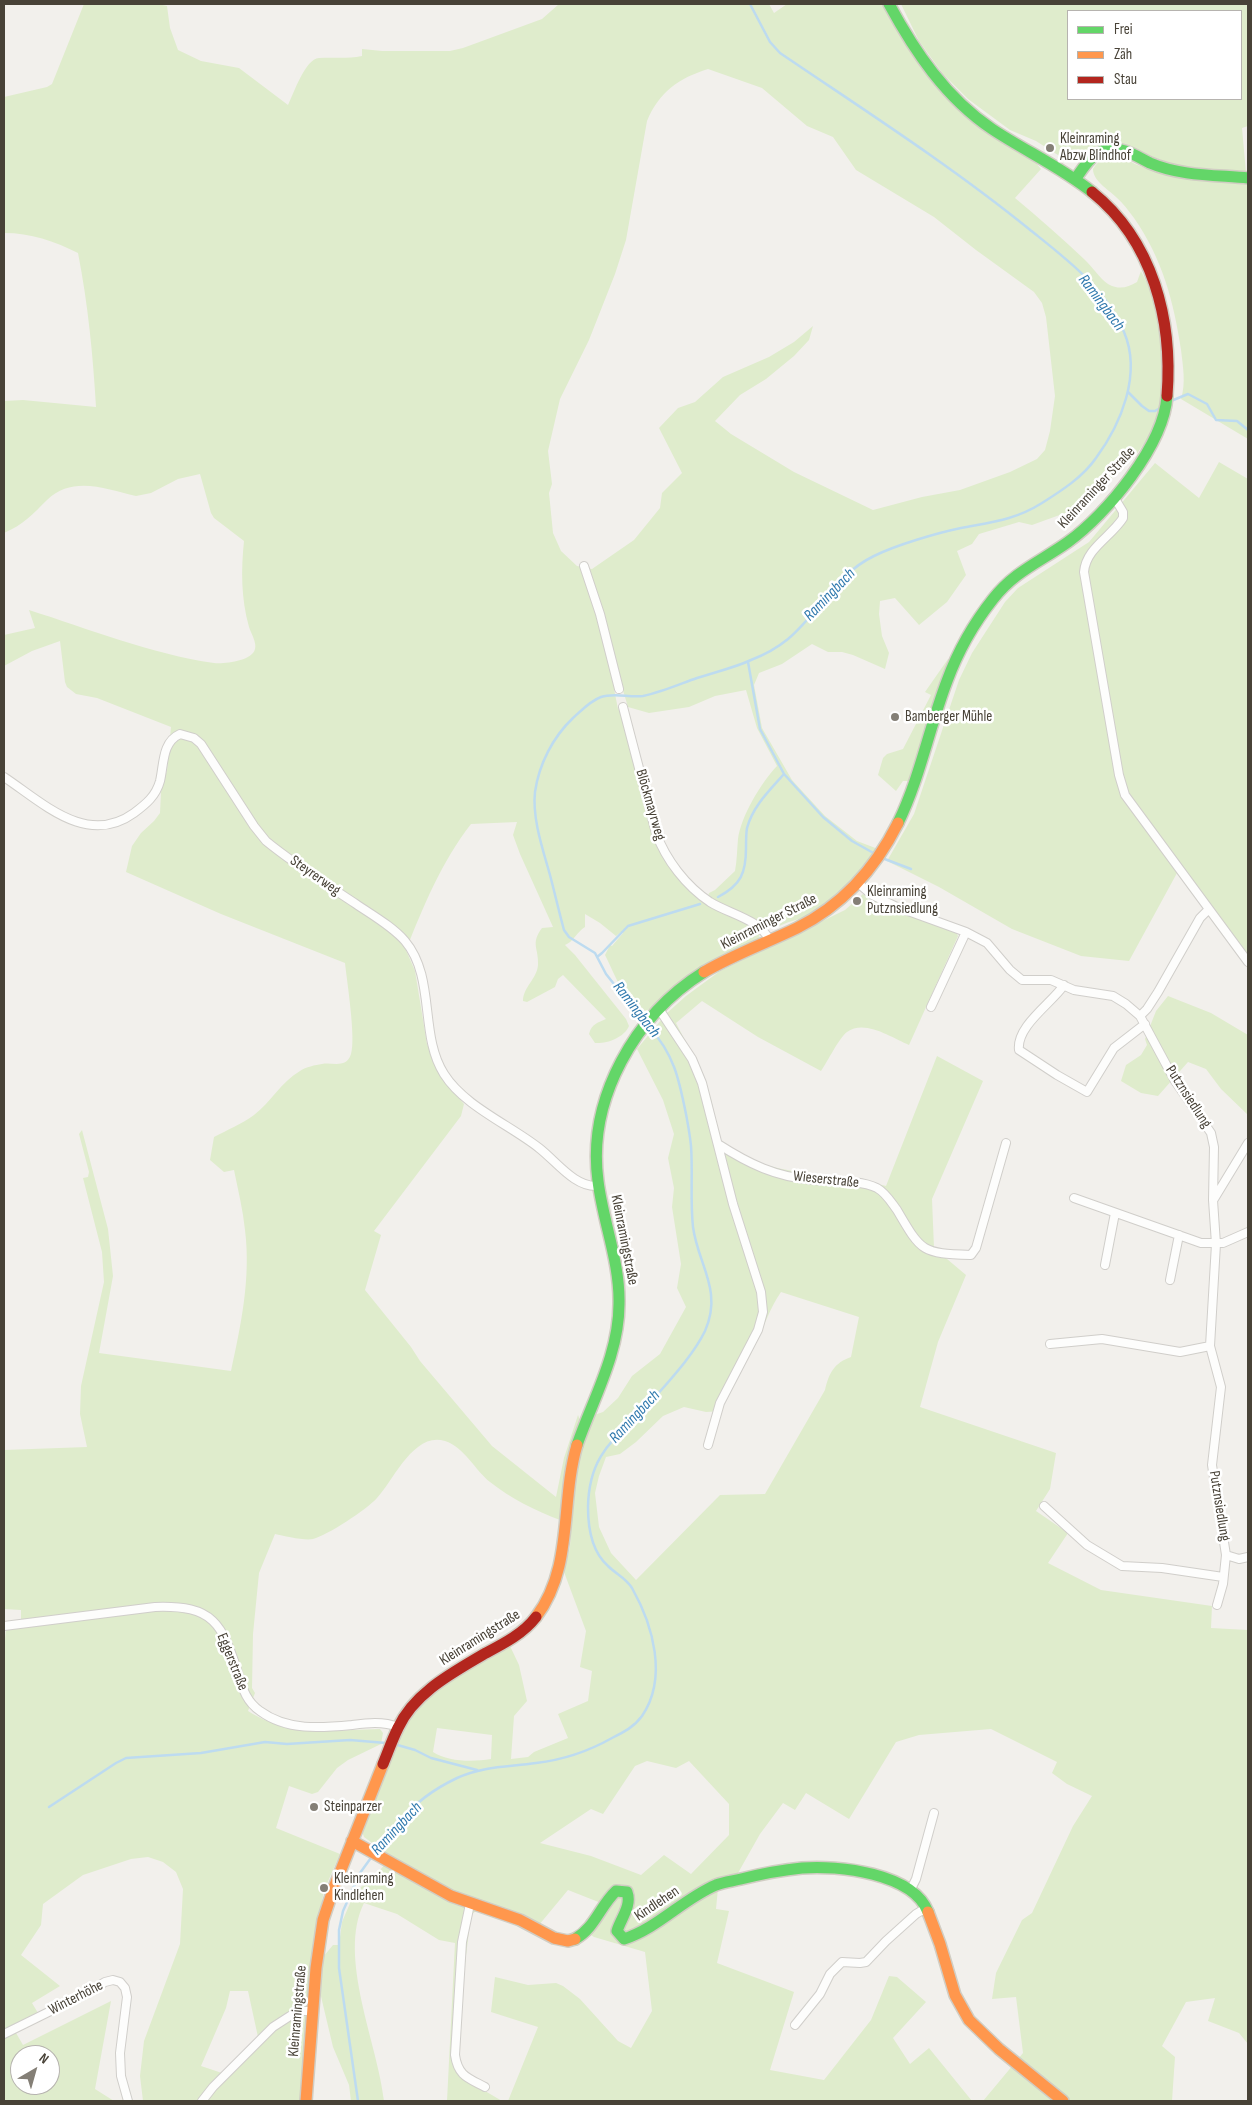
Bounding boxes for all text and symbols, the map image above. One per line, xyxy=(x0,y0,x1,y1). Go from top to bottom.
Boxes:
legend xyxy=(1067,10,1242,100)
text: Frei xyxy=(1114,20,1133,39)
text: Zäh xyxy=(1114,45,1132,64)
text: Stau xyxy=(1114,70,1137,89)
place label: Kleinraming Abzw Blindhof xyxy=(1060,130,1131,165)
marker: Kleinraming Abzw Blindhof xyxy=(1044,142,1056,154)
water label: Ramingbach xyxy=(1074,271,1128,335)
street label: Kleinraminger Straße xyxy=(1054,443,1140,533)
water label: Ramingbach xyxy=(800,565,860,625)
place label: Bamberger Mühle xyxy=(905,708,992,726)
marker: Bamberger Mühle xyxy=(889,711,901,723)
street label: Blöckmayrweg xyxy=(631,767,669,843)
street label: Steyrerweg xyxy=(286,852,344,900)
place label: Kleinraming Putznsiedlung xyxy=(867,883,938,918)
street label: Kleinraminger Straße xyxy=(718,890,820,954)
marker: Kleinraming Putznsiedlung xyxy=(851,895,863,907)
water label: Ramingbach xyxy=(608,978,664,1042)
street label: Putznsiedlung xyxy=(1161,1062,1215,1132)
street label: Wieserstraße xyxy=(792,1168,860,1192)
street label: Kleinramingstraße xyxy=(606,1193,642,1287)
water label: Ramingbach xyxy=(606,1386,664,1448)
street label: Putznsiedlung xyxy=(1205,1470,1233,1542)
street label: Kleinramingstraße xyxy=(436,1606,524,1670)
street label: Eggerstraße xyxy=(212,1631,252,1693)
place label: Steinparzer xyxy=(324,1798,382,1816)
water label: Ramingbach xyxy=(368,1798,426,1860)
marker: Steinparzer xyxy=(308,1801,320,1813)
place label: Kleinraming Kindlehen xyxy=(334,1870,394,1905)
marker: Kleinraming Kindlehen xyxy=(318,1882,330,1894)
street label: Kindlehen xyxy=(631,1883,683,1925)
street label: Kleinramingstraße xyxy=(285,1965,311,2057)
street label: Winterhöhe xyxy=(46,1977,106,2019)
north arrow xyxy=(10,2045,60,2095)
text: N xyxy=(36,2050,52,2068)

